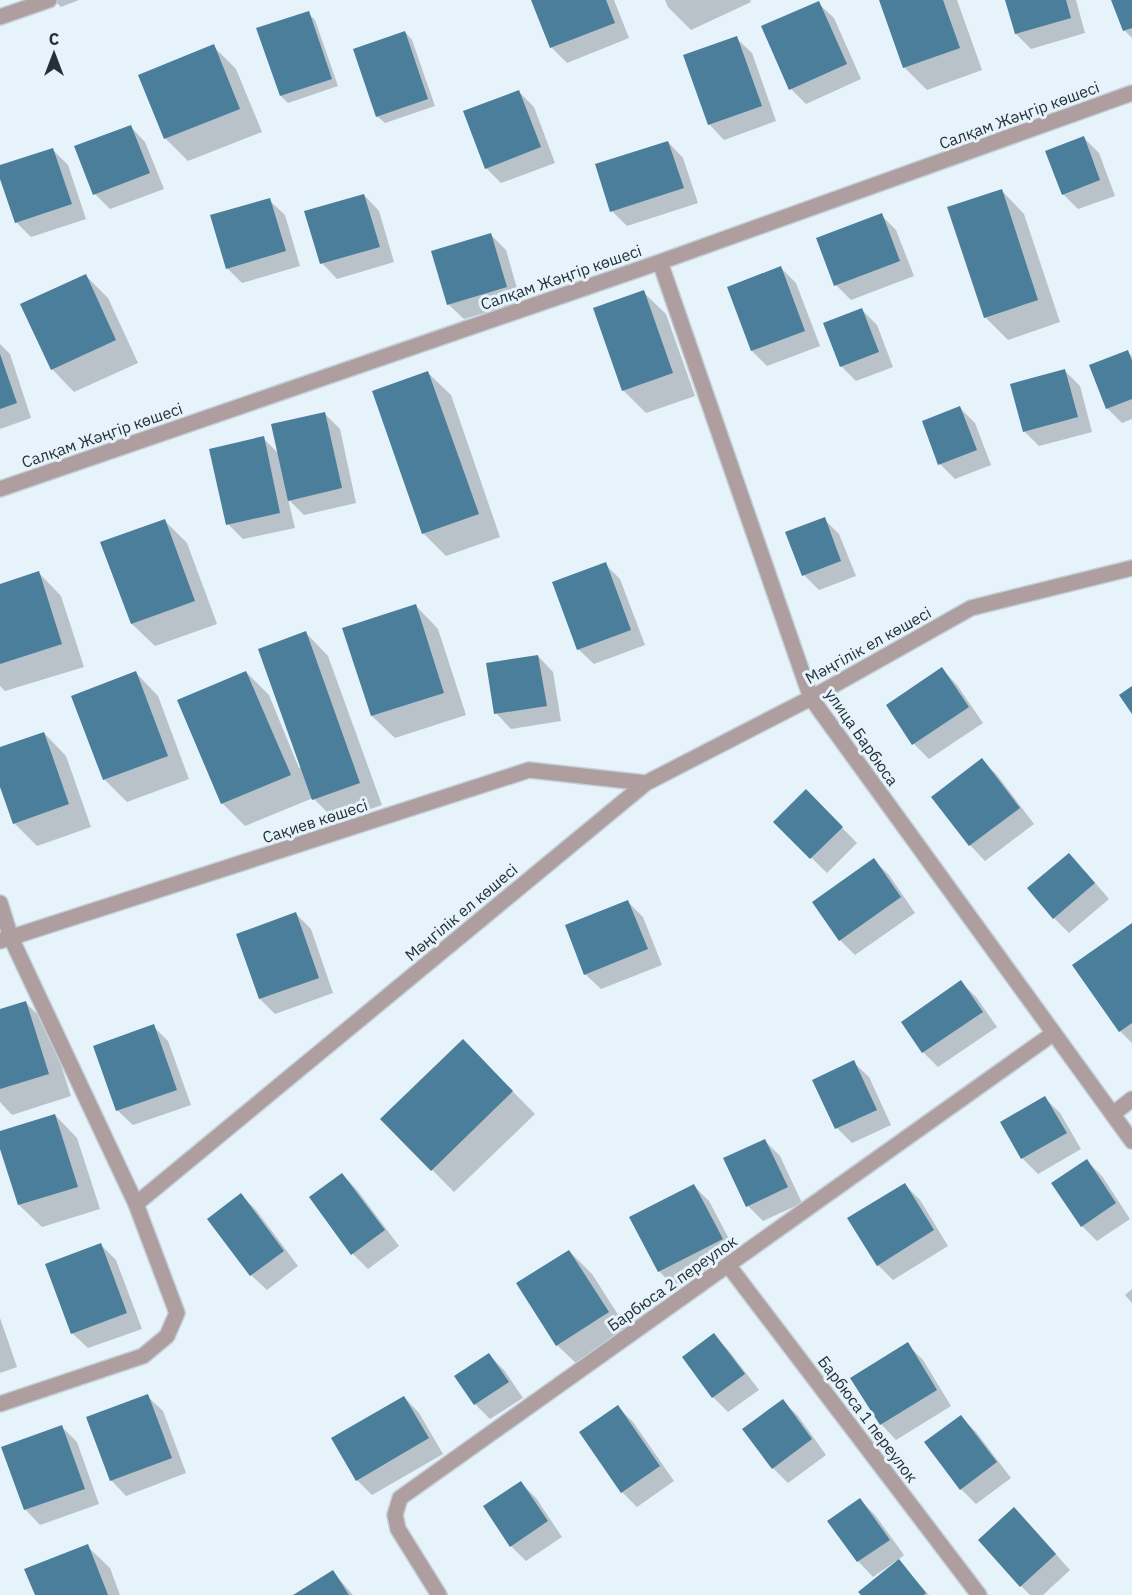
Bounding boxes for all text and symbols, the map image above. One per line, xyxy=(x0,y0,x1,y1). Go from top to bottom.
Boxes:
north arrow xyxy=(24,24,84,84)
text: С xyxy=(49,29,59,49)
street label: Салқам Жәңгір көшесі xyxy=(936,77,1102,153)
street label: Салқам Жәңгір көшесі xyxy=(478,240,644,314)
street label: Салқам Жәңгір көшесі xyxy=(19,398,185,472)
street label: Мәңгілік ел көшесі xyxy=(802,602,934,688)
street label: улица Барбюса xyxy=(821,684,903,790)
street label: Сақиев көшесі xyxy=(260,795,370,847)
street label: Мәңгілік ел көшесі xyxy=(401,859,521,965)
street label: Барбюса 2 переулок xyxy=(603,1231,741,1335)
street label: Барбюса 1 переулок xyxy=(814,1352,922,1487)

